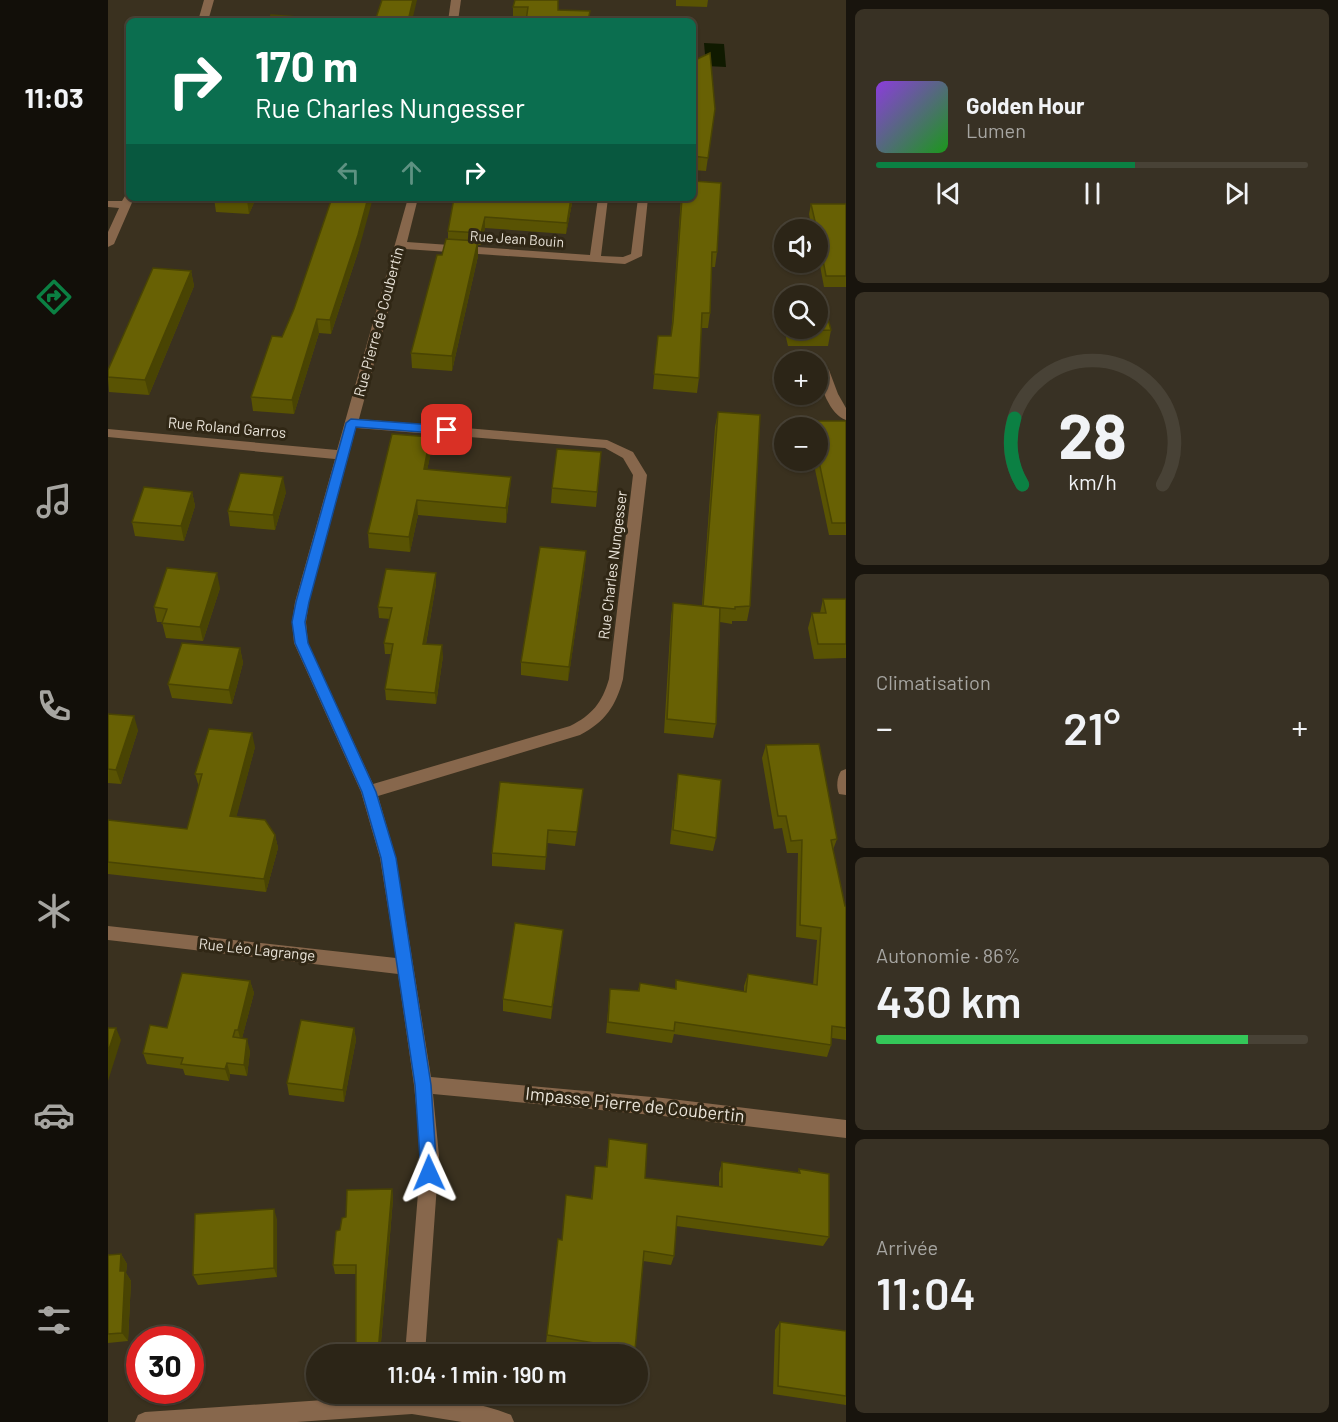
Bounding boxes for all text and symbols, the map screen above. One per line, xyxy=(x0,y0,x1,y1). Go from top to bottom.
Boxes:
text: 170 m xyxy=(255,40,358,90)
icon: right xyxy=(156,42,234,120)
text: 11:03 xyxy=(24,81,84,113)
text: Rue Charles Nungesser xyxy=(255,91,525,123)
text: Golden Hour xyxy=(966,92,1084,118)
text: Lumen xyxy=(966,118,1026,142)
icon: left xyxy=(332,156,365,189)
icon: ahead xyxy=(395,156,428,189)
icon: right xyxy=(458,156,491,189)
icon: previous xyxy=(932,177,965,210)
icon: pause xyxy=(1076,177,1109,210)
icon: next xyxy=(1220,177,1253,210)
map controls xyxy=(774,219,828,471)
button: sound xyxy=(774,219,828,273)
street label: Rue Jean Bouin xyxy=(469,227,565,250)
street label: Rue Pierre de Coubertin xyxy=(349,245,407,399)
icon: directions xyxy=(33,276,75,318)
button: search xyxy=(774,285,828,339)
button: + xyxy=(774,351,828,405)
text: 28 xyxy=(1058,398,1126,472)
pin xyxy=(421,404,472,455)
street label: Rue Roland Garros xyxy=(167,413,287,441)
icon: arrive xyxy=(430,413,463,446)
button: − xyxy=(774,417,828,471)
text: km/h xyxy=(1068,470,1116,495)
icon: music xyxy=(33,480,75,522)
street label: Rue Charles Nungesser xyxy=(594,489,630,640)
text: Climatisation xyxy=(876,670,991,694)
icon: phone xyxy=(33,685,75,727)
text: 21° xyxy=(1063,700,1121,754)
text: − xyxy=(876,707,893,747)
text: + xyxy=(1291,707,1308,747)
icon: climate xyxy=(33,890,75,932)
street label: Rue Léo Lagrange xyxy=(198,934,316,964)
text: Autonomie · 86% xyxy=(876,943,1020,967)
text: 430 km xyxy=(876,973,1022,1027)
street label: Impasse Pierre de Coubertin xyxy=(524,1082,746,1126)
icon: car xyxy=(33,1094,75,1136)
position arrow xyxy=(397,1141,461,1205)
text: Arrivée xyxy=(876,1235,938,1259)
text: 11:04 xyxy=(876,1265,976,1319)
icon: filters xyxy=(33,1299,75,1341)
speed limit sign: 30 xyxy=(126,1326,204,1404)
text: 11:04 · 1 min · 190 m xyxy=(388,1361,566,1387)

